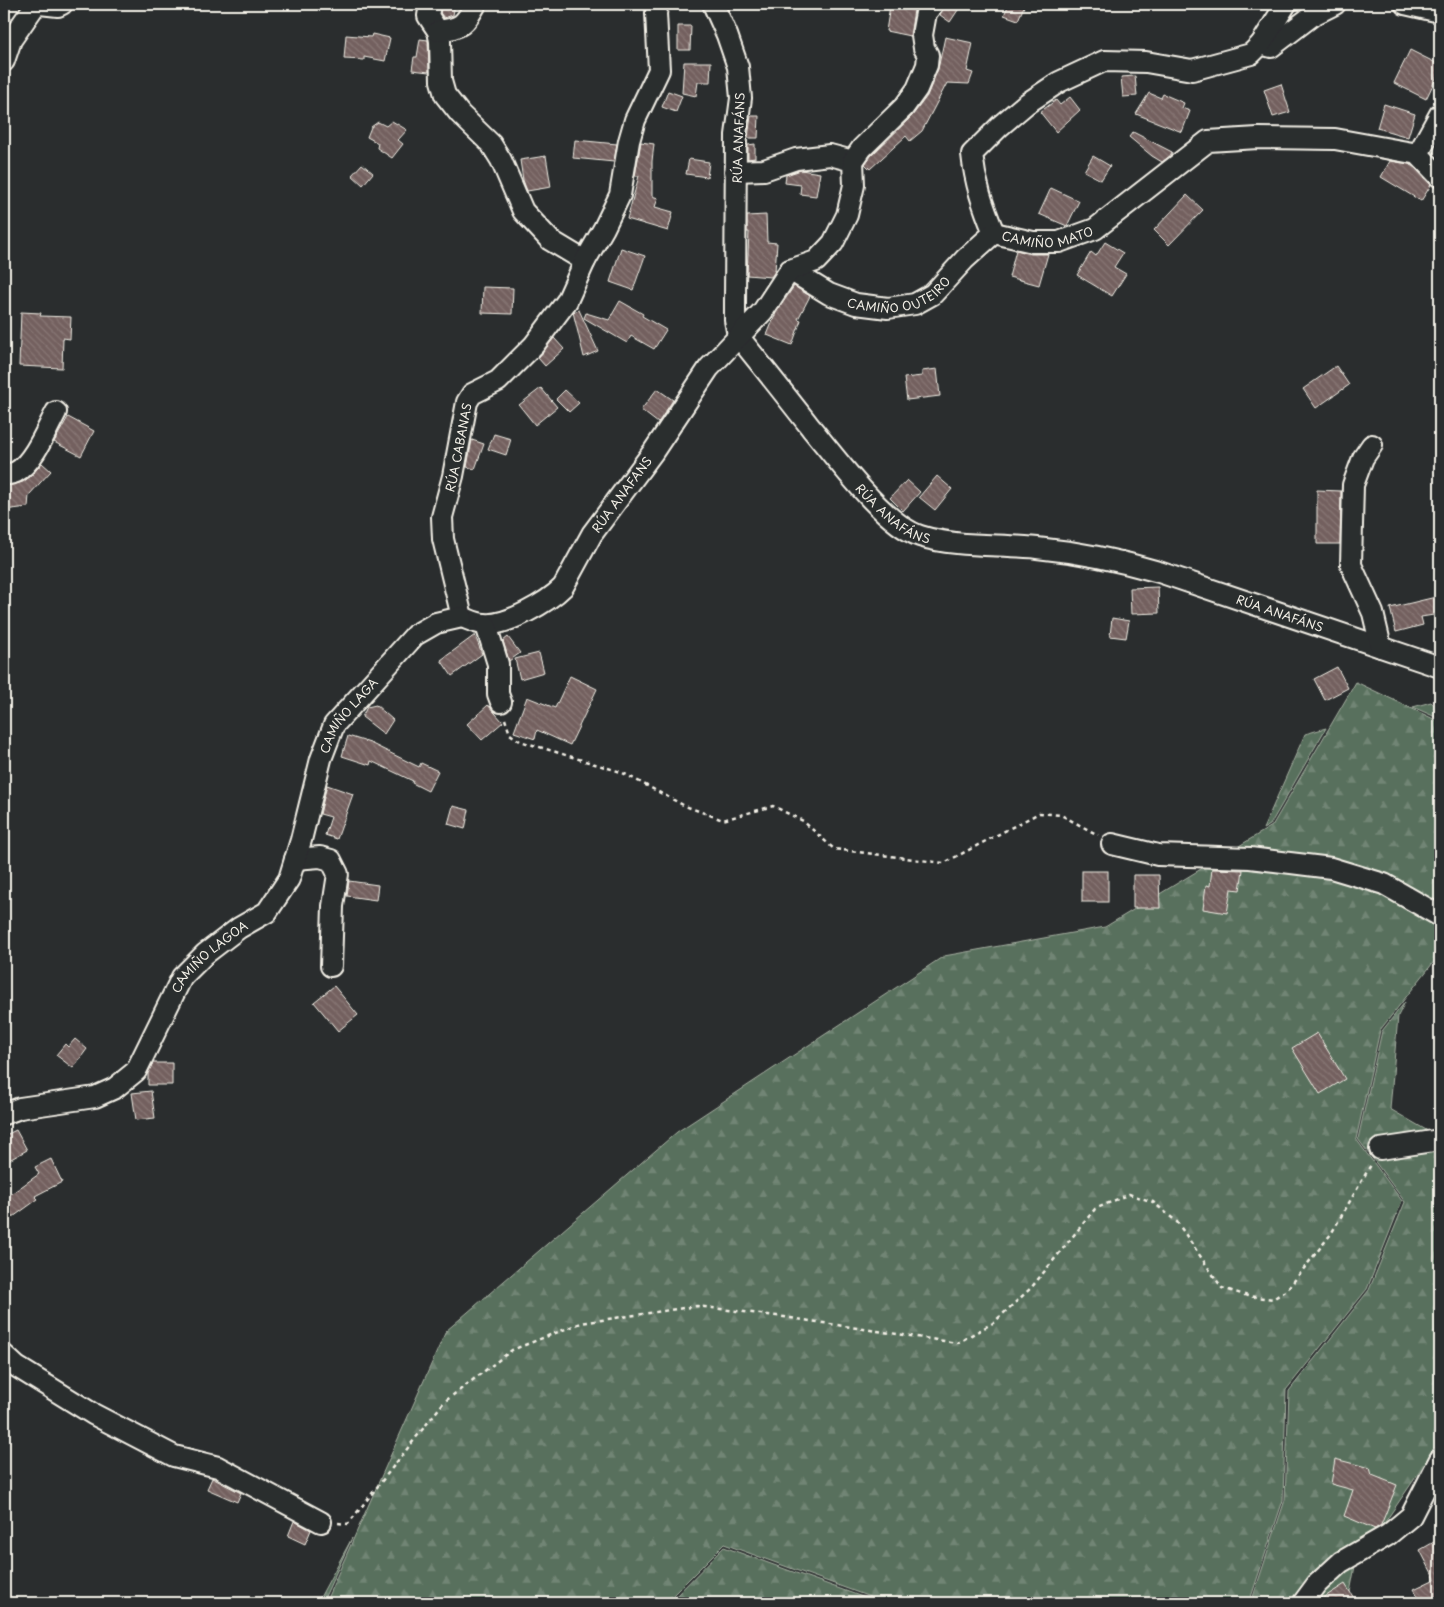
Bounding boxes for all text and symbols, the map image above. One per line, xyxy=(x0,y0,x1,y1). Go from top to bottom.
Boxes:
street label: RÚA ANAFÁNS xyxy=(727,92,749,184)
street label: CAMIÑO MATO xyxy=(1000,221,1095,251)
street label: CAMIÑO OUTEIRO xyxy=(845,272,954,317)
street label: RÚA CABANAS xyxy=(440,401,476,494)
street label: RÚA ANAFANS xyxy=(587,452,656,536)
street label: RÚA ANAFÁNS xyxy=(852,479,932,548)
street label: RÚA ANAFÁNS xyxy=(1234,590,1326,636)
street label: CAMIÑO LAGA xyxy=(315,674,381,756)
street label: CAMIÑO LAGOA xyxy=(167,916,251,996)

